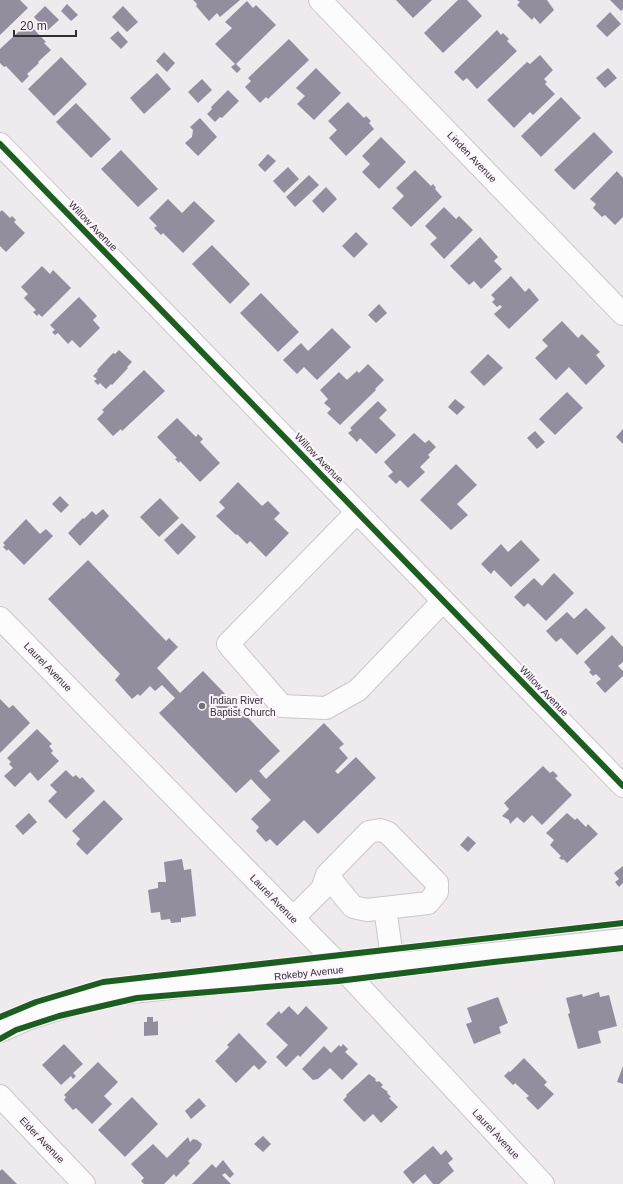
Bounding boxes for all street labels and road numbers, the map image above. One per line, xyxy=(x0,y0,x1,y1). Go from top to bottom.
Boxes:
street label: Linden Avenue xyxy=(445,129,499,185)
street label: Willow Avenue xyxy=(67,199,120,253)
street label: Willow Avenue xyxy=(293,431,346,485)
street label: Laurel Avenue xyxy=(22,640,74,694)
street label: Willow Avenue xyxy=(518,664,571,718)
street label: Laurel Avenue xyxy=(248,872,300,926)
street label: Rokeby Avenue xyxy=(274,964,345,982)
street label: Laurel Avenue xyxy=(470,1107,522,1161)
street label: Elder Avenue xyxy=(17,1115,67,1165)

